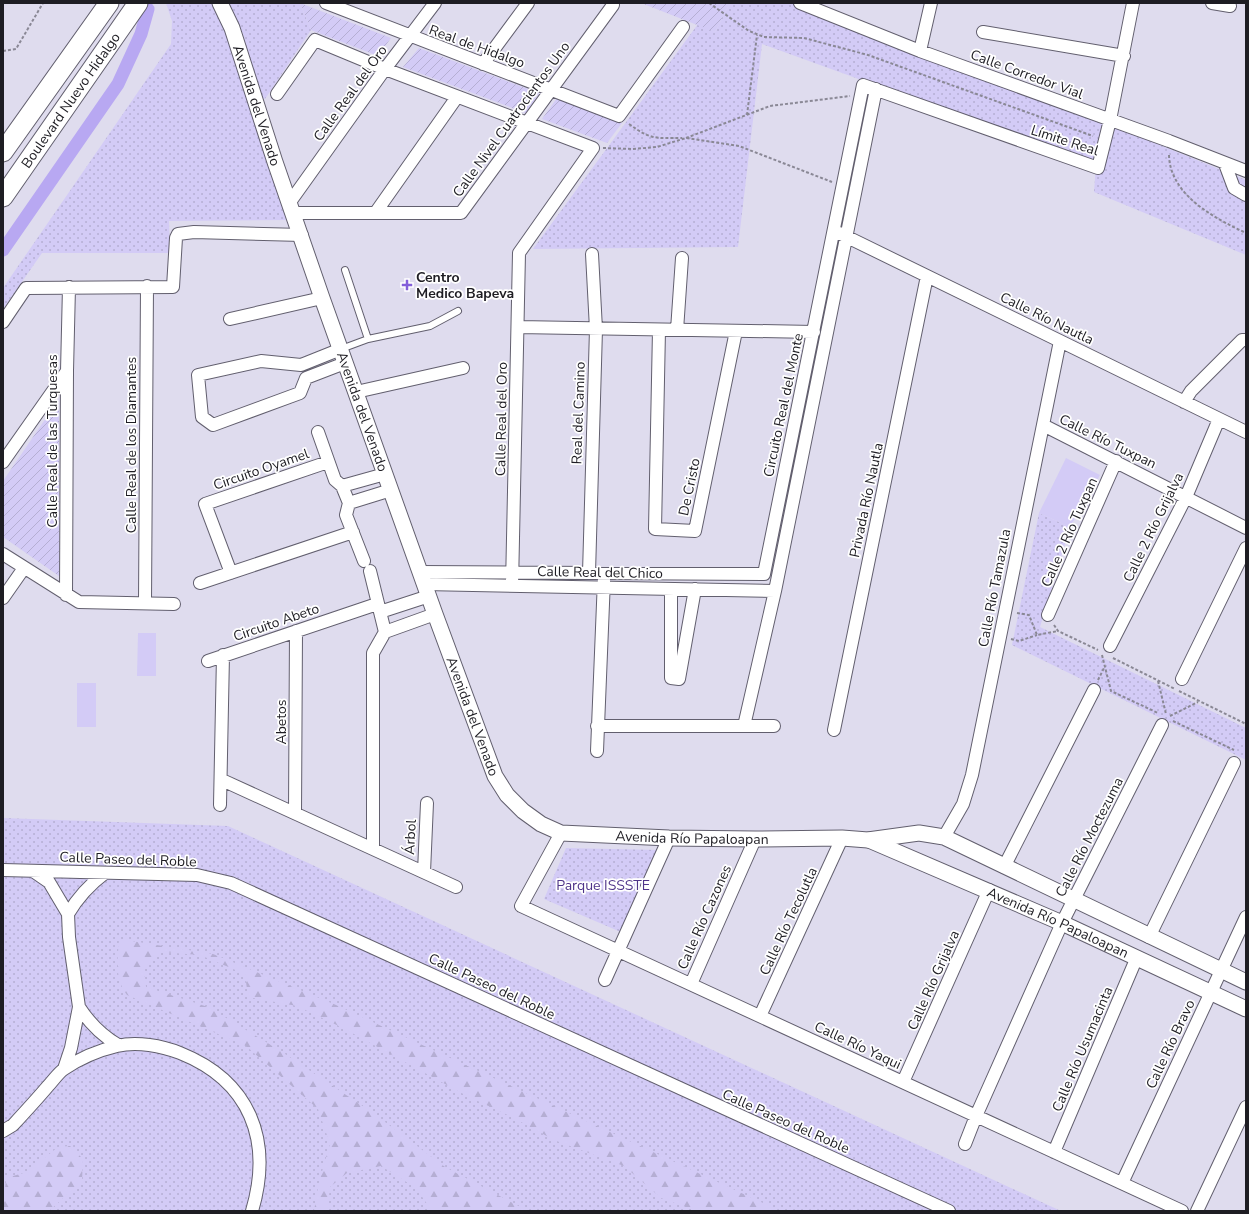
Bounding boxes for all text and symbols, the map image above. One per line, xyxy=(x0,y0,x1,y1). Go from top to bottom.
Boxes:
street label: Real de Hidalgo xyxy=(426,20,528,73)
street label: Boulevard Nuevo Hidalgo xyxy=(17,29,125,172)
street label: Calle Nivel Cuatrocientos Uno xyxy=(448,38,574,201)
street label: Calle Real del Oro xyxy=(309,41,392,145)
street label: Avenida del Venado xyxy=(228,43,285,169)
street label: Calle Corredor Vial xyxy=(968,45,1087,104)
street label: Límite Real xyxy=(1029,121,1102,161)
place label: Centro Medico Bapeva xyxy=(416,268,514,303)
marker: Centro Medico Bapeva xyxy=(401,279,413,291)
street label: Calle Río Nautla xyxy=(997,288,1097,349)
street label: Circuito Real del Monte xyxy=(759,331,808,479)
street label: Avenida del Venado xyxy=(332,349,392,474)
street label: Calle Real de las Turquesas xyxy=(43,354,62,528)
street label: Calle Real de los Diamantes xyxy=(122,356,141,533)
street label: Calle Real del Oro xyxy=(491,361,512,476)
street label: Real del Camino xyxy=(567,361,590,465)
street label: Calle Río Tuxpan xyxy=(1056,410,1160,473)
street label: Privada Río Nautla xyxy=(845,441,888,559)
street label: Circuito Oyamel xyxy=(211,444,312,495)
street label: De Cristo xyxy=(674,456,705,518)
street label: Calle 2 Río Grijalva xyxy=(1119,469,1188,585)
street label: Calle 2 Río Tuxpan xyxy=(1037,474,1102,590)
street label: Calle Río Tamazula xyxy=(974,527,1015,649)
street label: Calle Real del Chico xyxy=(537,562,663,583)
street label: Circuito Abeto xyxy=(231,599,322,646)
street label: Avenida del Venado xyxy=(442,654,503,779)
street label: Abetos xyxy=(272,699,291,745)
street label: Calle Río Moctezuma xyxy=(1051,774,1128,900)
street label: Árbol xyxy=(400,818,421,855)
street label: Avenida Río Papaloapan xyxy=(615,827,769,849)
street label: Calle Paseo del Roble xyxy=(59,848,197,871)
street label: Calle Río Cazones xyxy=(673,862,736,973)
street label: Calle Río Tecolutla xyxy=(755,864,822,978)
park label: Parque ISSSTE xyxy=(556,876,650,895)
street label: Avenida Río Papaloapan xyxy=(984,883,1132,963)
street label: Calle Río Grijalva xyxy=(903,927,964,1033)
street label: Calle Paseo del Roble xyxy=(426,949,558,1024)
street label: Calle Río Usumacinta xyxy=(1048,984,1117,1115)
street label: Calle Río Bravo xyxy=(1141,996,1200,1092)
street label: Calle Río Yaqui xyxy=(811,1017,904,1074)
street label: Calle Paseo del Roble xyxy=(719,1085,852,1158)

